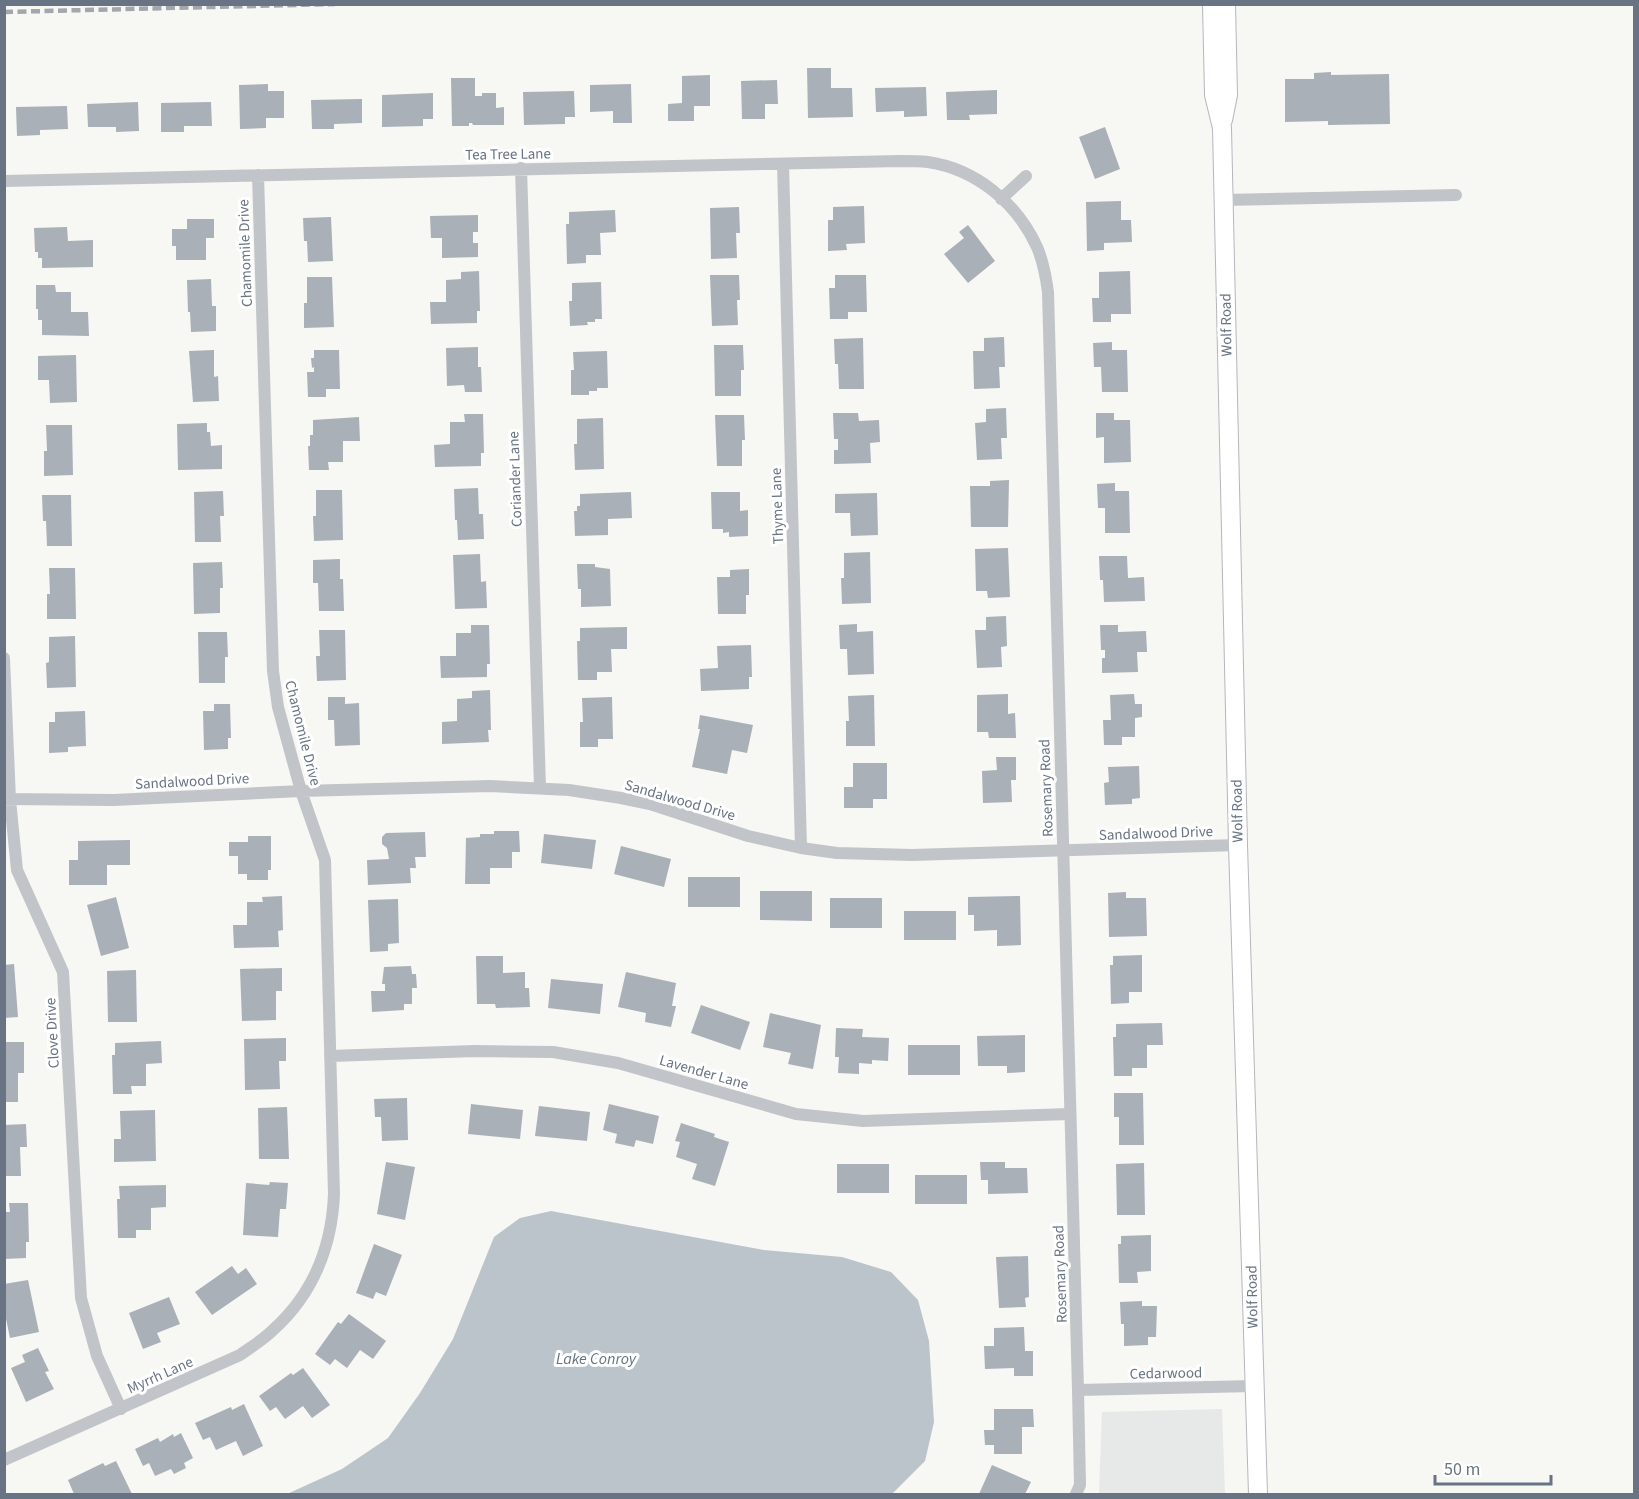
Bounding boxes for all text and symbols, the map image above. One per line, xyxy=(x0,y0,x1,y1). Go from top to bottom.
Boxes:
street label: Tea Tree Lane xyxy=(465,143,551,166)
street label: Chamomile Drive xyxy=(233,199,258,307)
street label: Wolf Road xyxy=(1215,293,1238,357)
street label: Coriander Lane xyxy=(503,431,528,527)
street label: Thyme Lane xyxy=(766,467,789,545)
street label: Chamomile Drive xyxy=(279,678,326,788)
street label: Rosemary Road xyxy=(1034,739,1059,837)
street label: Sandalwood Drive xyxy=(134,768,250,795)
street label: Sandalwood Drive xyxy=(622,775,738,826)
street label: Wolf Road xyxy=(1226,779,1249,843)
street label: Sandalwood Drive xyxy=(1099,821,1214,846)
street label: Clove Drive xyxy=(40,997,65,1069)
street label: Lavender Lane xyxy=(657,1050,751,1095)
street label: Rosemary Road xyxy=(1048,1225,1073,1323)
street label: Wolf Road xyxy=(1241,1265,1264,1329)
water label: Lake Conroy xyxy=(556,1348,637,1370)
street label: Myrrh Lane xyxy=(124,1352,196,1399)
street label: Cedarwood xyxy=(1129,1362,1203,1385)
scale bar xyxy=(1435,1448,1550,1486)
text: 50 m xyxy=(1444,1457,1480,1482)

